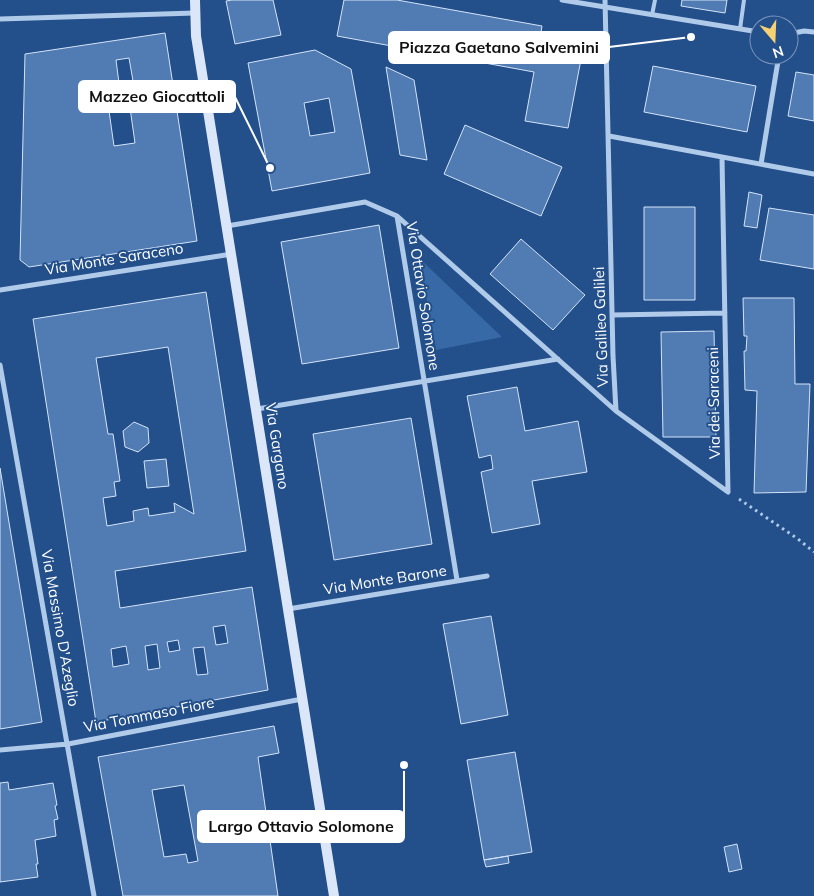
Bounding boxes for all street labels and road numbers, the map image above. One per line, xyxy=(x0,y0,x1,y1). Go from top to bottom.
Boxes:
street label: Via Ottavio Solomone xyxy=(402,220,445,372)
street label: Via Monte Saraceno xyxy=(43,238,185,279)
street label: Via Galileo Galilei xyxy=(589,266,612,388)
street label: Via dei Saraceni xyxy=(703,347,724,459)
street label: Via Gargano xyxy=(261,401,294,491)
street label: Via Massimo D'Azeglio xyxy=(37,548,84,708)
street label: Via Monte Barone xyxy=(322,560,448,599)
street label: Via Tommaso Fiore xyxy=(82,693,216,737)

